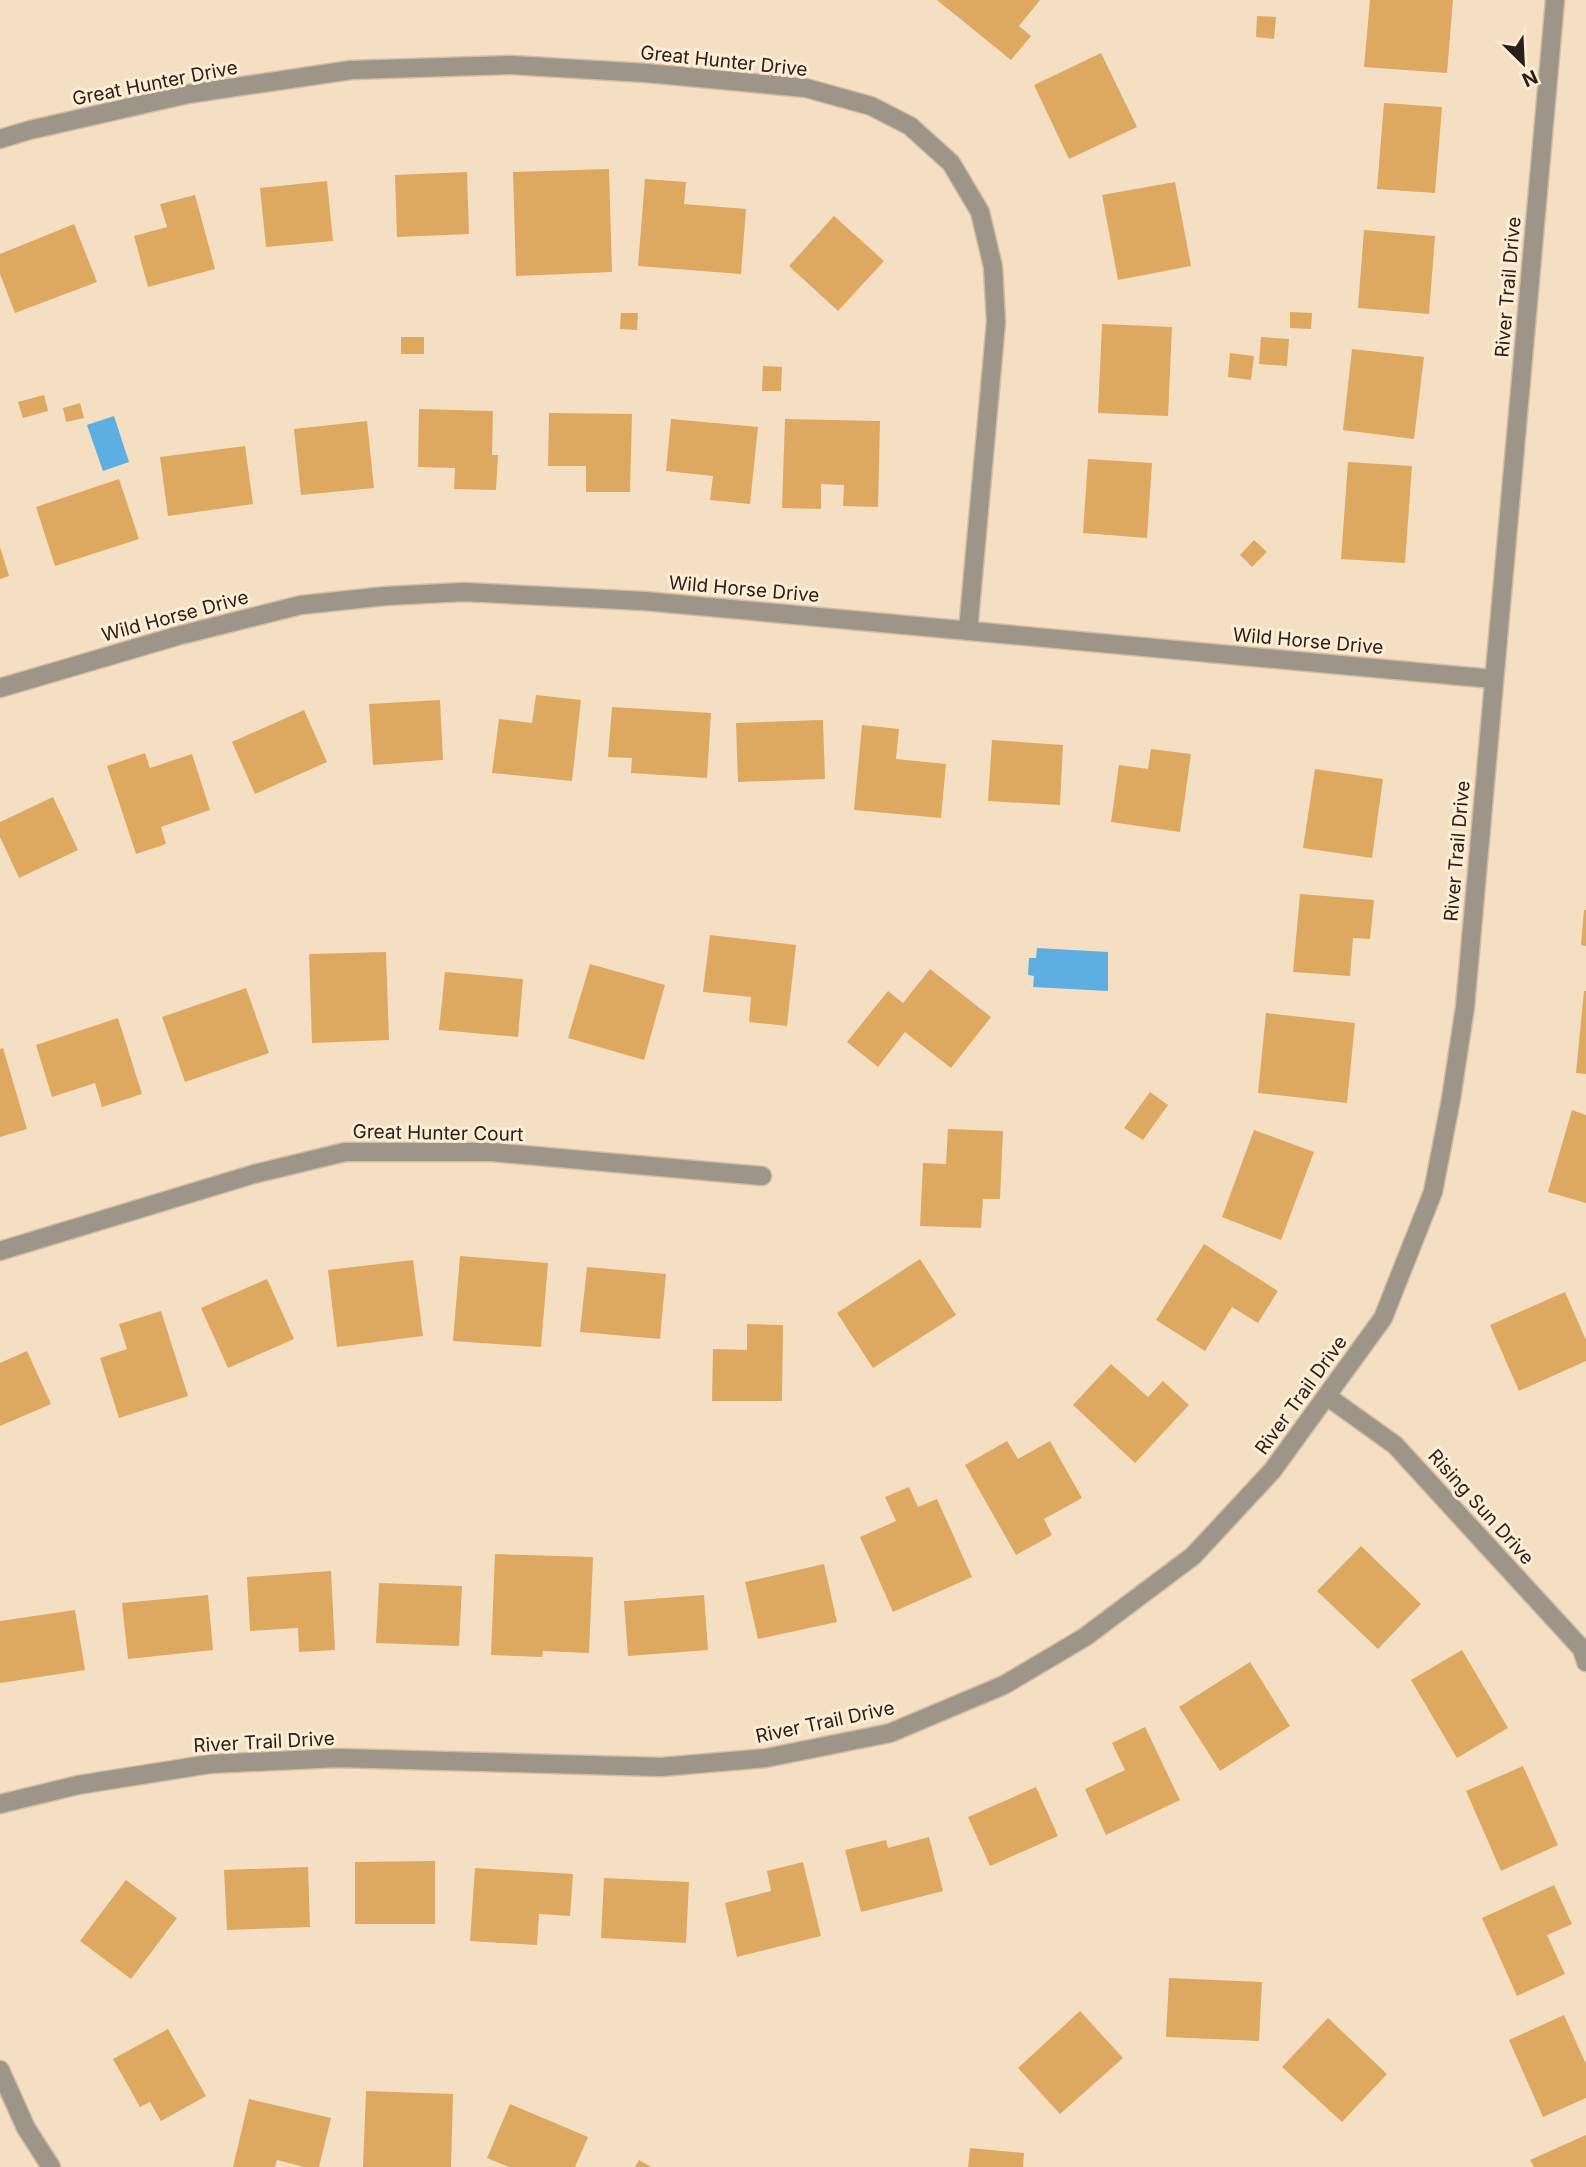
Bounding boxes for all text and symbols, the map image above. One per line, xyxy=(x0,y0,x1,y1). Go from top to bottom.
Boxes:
north arrow xyxy=(1488,28,1558,98)
street label: Great Hunter Drive xyxy=(639,41,809,81)
street label: Great Hunter Drive xyxy=(70,56,240,110)
text: N xyxy=(1518,65,1541,92)
street label: River Trail Drive xyxy=(1490,216,1526,358)
street label: Wild Horse Drive xyxy=(668,571,820,607)
street label: Wild Horse Drive xyxy=(99,585,251,647)
street label: Wild Horse Drive xyxy=(1232,623,1384,659)
street label: River Trail Drive xyxy=(1439,780,1475,922)
street label: Great Hunter Court xyxy=(352,1120,524,1146)
street label: River Trail Drive xyxy=(1250,1331,1352,1459)
street label: Rising Sun Drive xyxy=(1423,1445,1539,1569)
street label: River Trail Drive xyxy=(753,1696,897,1748)
street label: River Trail Drive xyxy=(193,1727,335,1757)

